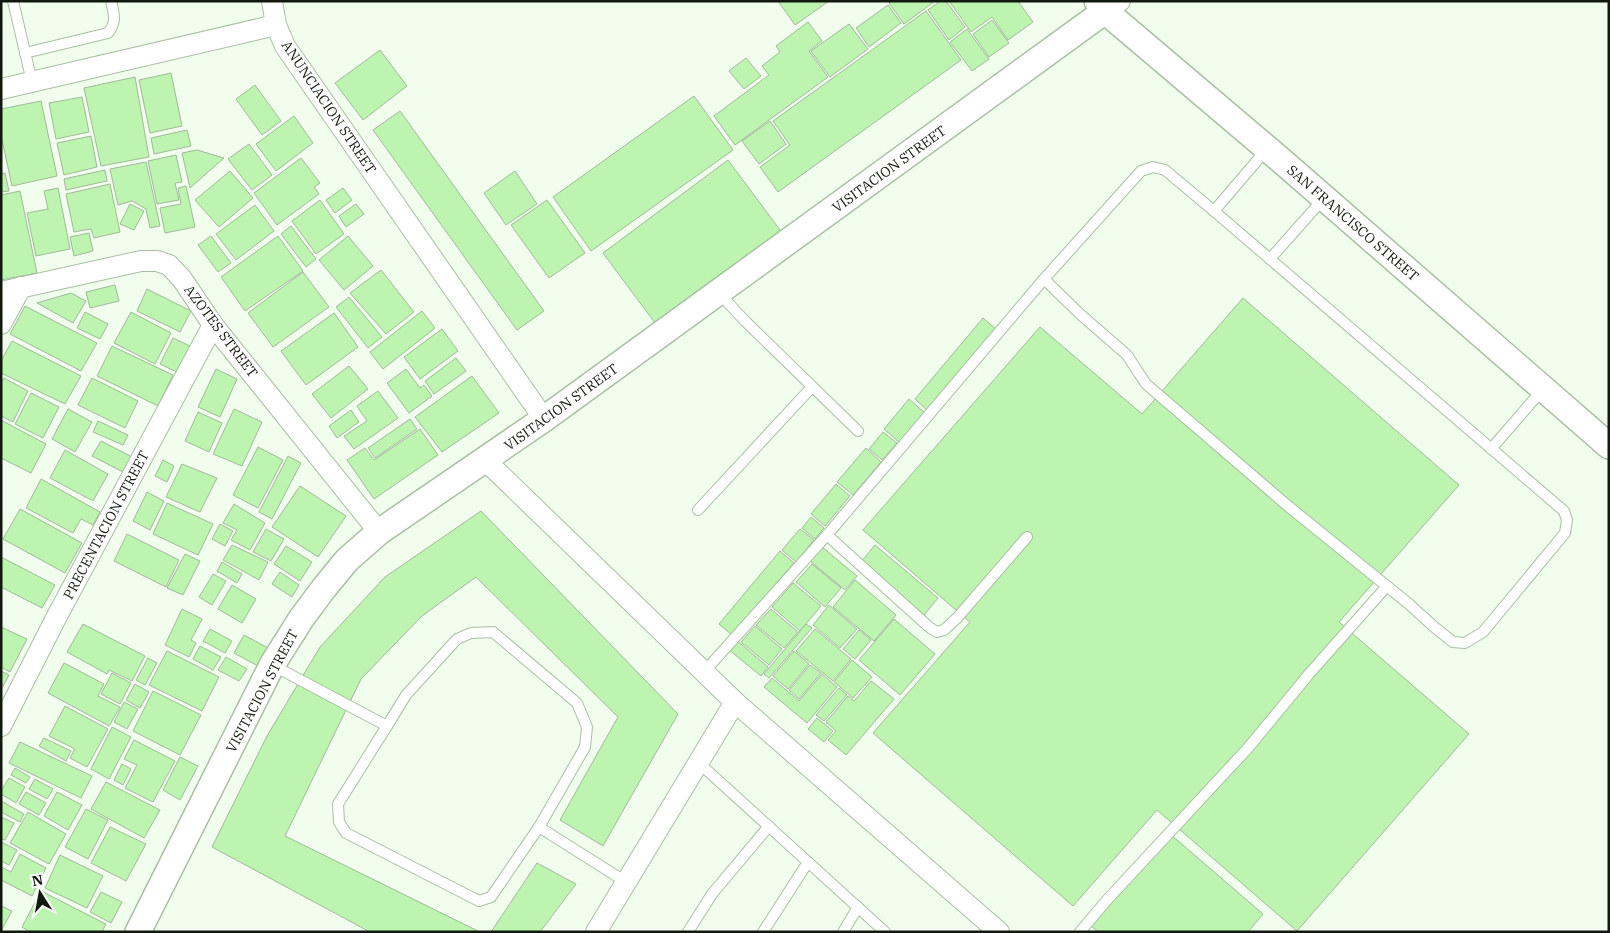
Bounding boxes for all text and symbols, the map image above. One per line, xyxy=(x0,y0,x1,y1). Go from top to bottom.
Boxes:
street label: ANUNCIACION STREET xyxy=(278,37,380,177)
street label: VISITACION STREET xyxy=(828,122,950,216)
street label: SAN FRANCISCO STREET xyxy=(1283,161,1423,285)
street label: AZOTES STREET xyxy=(180,281,262,381)
street label: VISITACION STREET xyxy=(500,360,622,454)
street label: PRECENTACION STREET xyxy=(59,448,153,602)
street label: VISITACION STREET xyxy=(222,626,302,756)
north arrow xyxy=(15,868,65,918)
text: N xyxy=(30,870,45,890)

